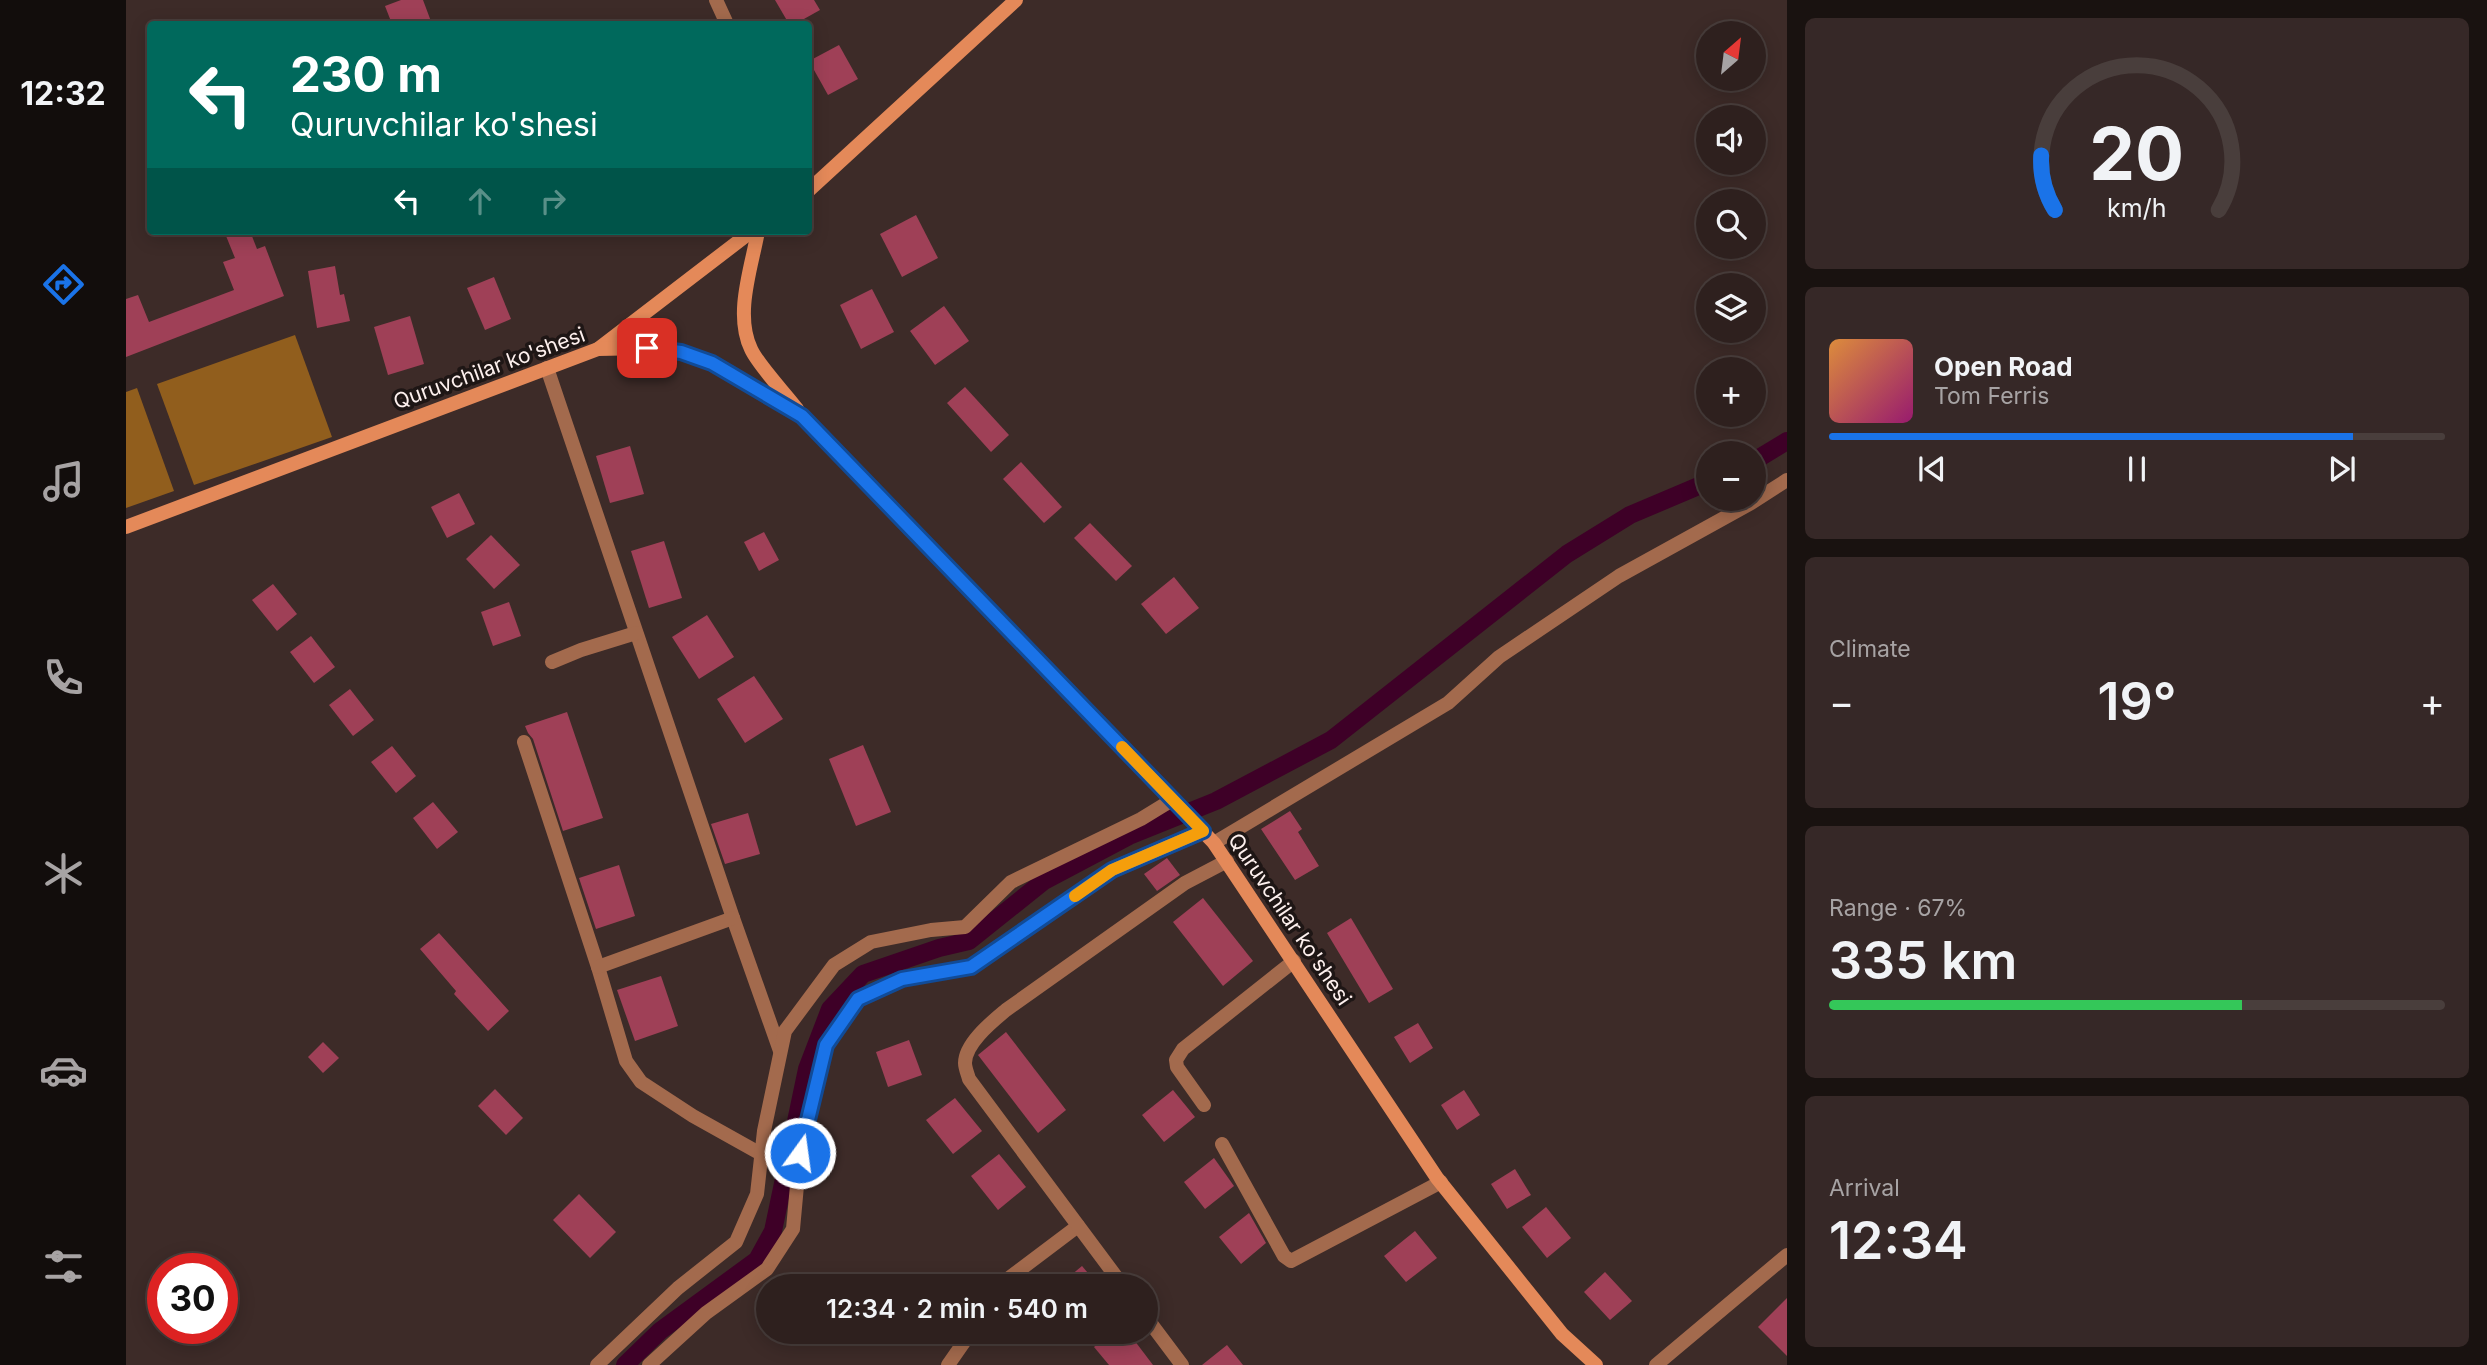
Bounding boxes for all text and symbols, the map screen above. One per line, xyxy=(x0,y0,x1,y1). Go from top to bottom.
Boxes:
north arrow xyxy=(1696,21,1766,91)
map controls xyxy=(1696,21,1766,511)
text: 230 m xyxy=(290,45,442,104)
icon: left xyxy=(175,49,266,140)
text: 12:32 xyxy=(20,74,106,113)
text: Quruvchilar ko'shesi xyxy=(290,105,598,144)
button: sound xyxy=(1696,105,1766,175)
text: 20 xyxy=(2090,109,2184,198)
icon: left xyxy=(388,182,426,220)
icon: ahead xyxy=(461,182,499,220)
icon: right xyxy=(534,182,572,220)
button: search xyxy=(1696,189,1766,259)
text: km/h xyxy=(2107,193,2167,223)
icon: directions xyxy=(39,260,88,309)
button: layers xyxy=(1696,273,1766,343)
pin xyxy=(617,318,677,378)
street label: Quruvchilar ko'shesi xyxy=(390,322,588,414)
icon: arrive xyxy=(628,329,666,367)
text: Open Road xyxy=(1934,351,2073,382)
button: + xyxy=(1696,357,1766,427)
text: Tom Ferris xyxy=(1934,382,2049,410)
button: − xyxy=(1696,441,1766,511)
icon: previous xyxy=(1913,450,1951,488)
icon: pause xyxy=(2118,450,2156,488)
icon: next xyxy=(2323,450,2361,488)
icon: music xyxy=(39,457,88,506)
text: Climate xyxy=(1829,635,1911,663)
icon: phone xyxy=(39,653,88,702)
text: 19° xyxy=(2097,670,2177,733)
text: − xyxy=(1829,679,1854,725)
text: + xyxy=(2420,679,2445,725)
street label: Quruvchilar ko'shesi xyxy=(1223,828,1357,1010)
icon: climate xyxy=(39,849,88,898)
text: Range · 67% xyxy=(1829,894,1967,922)
text: 335 km xyxy=(1829,929,2017,992)
icon: car xyxy=(39,1046,88,1095)
position arrow xyxy=(763,1116,837,1190)
text: Arrival xyxy=(1829,1174,1900,1202)
text: 12:34 xyxy=(1829,1209,1968,1272)
icon: filters xyxy=(39,1242,88,1291)
speed limit sign: 30 xyxy=(147,1253,238,1344)
text: 12:34 · 2 min · 540 m xyxy=(826,1293,1088,1324)

